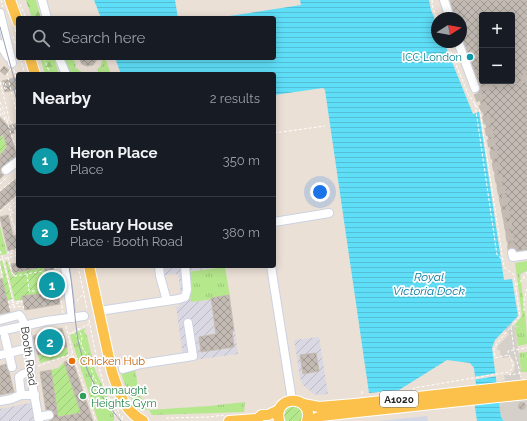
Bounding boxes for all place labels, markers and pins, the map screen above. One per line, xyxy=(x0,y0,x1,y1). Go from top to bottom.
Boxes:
place label: ICC London xyxy=(402,51,462,64)
marker: ICC London xyxy=(465,52,475,62)
pin: 1 xyxy=(39,270,65,300)
pin: 2 xyxy=(37,327,63,357)
place label: Chicken Hub xyxy=(80,355,145,368)
marker: Chicken Hub xyxy=(67,356,77,366)
place label: Connaught Heights Gym xyxy=(91,384,157,410)
marker: Connaught Heights Gym xyxy=(78,391,88,401)

